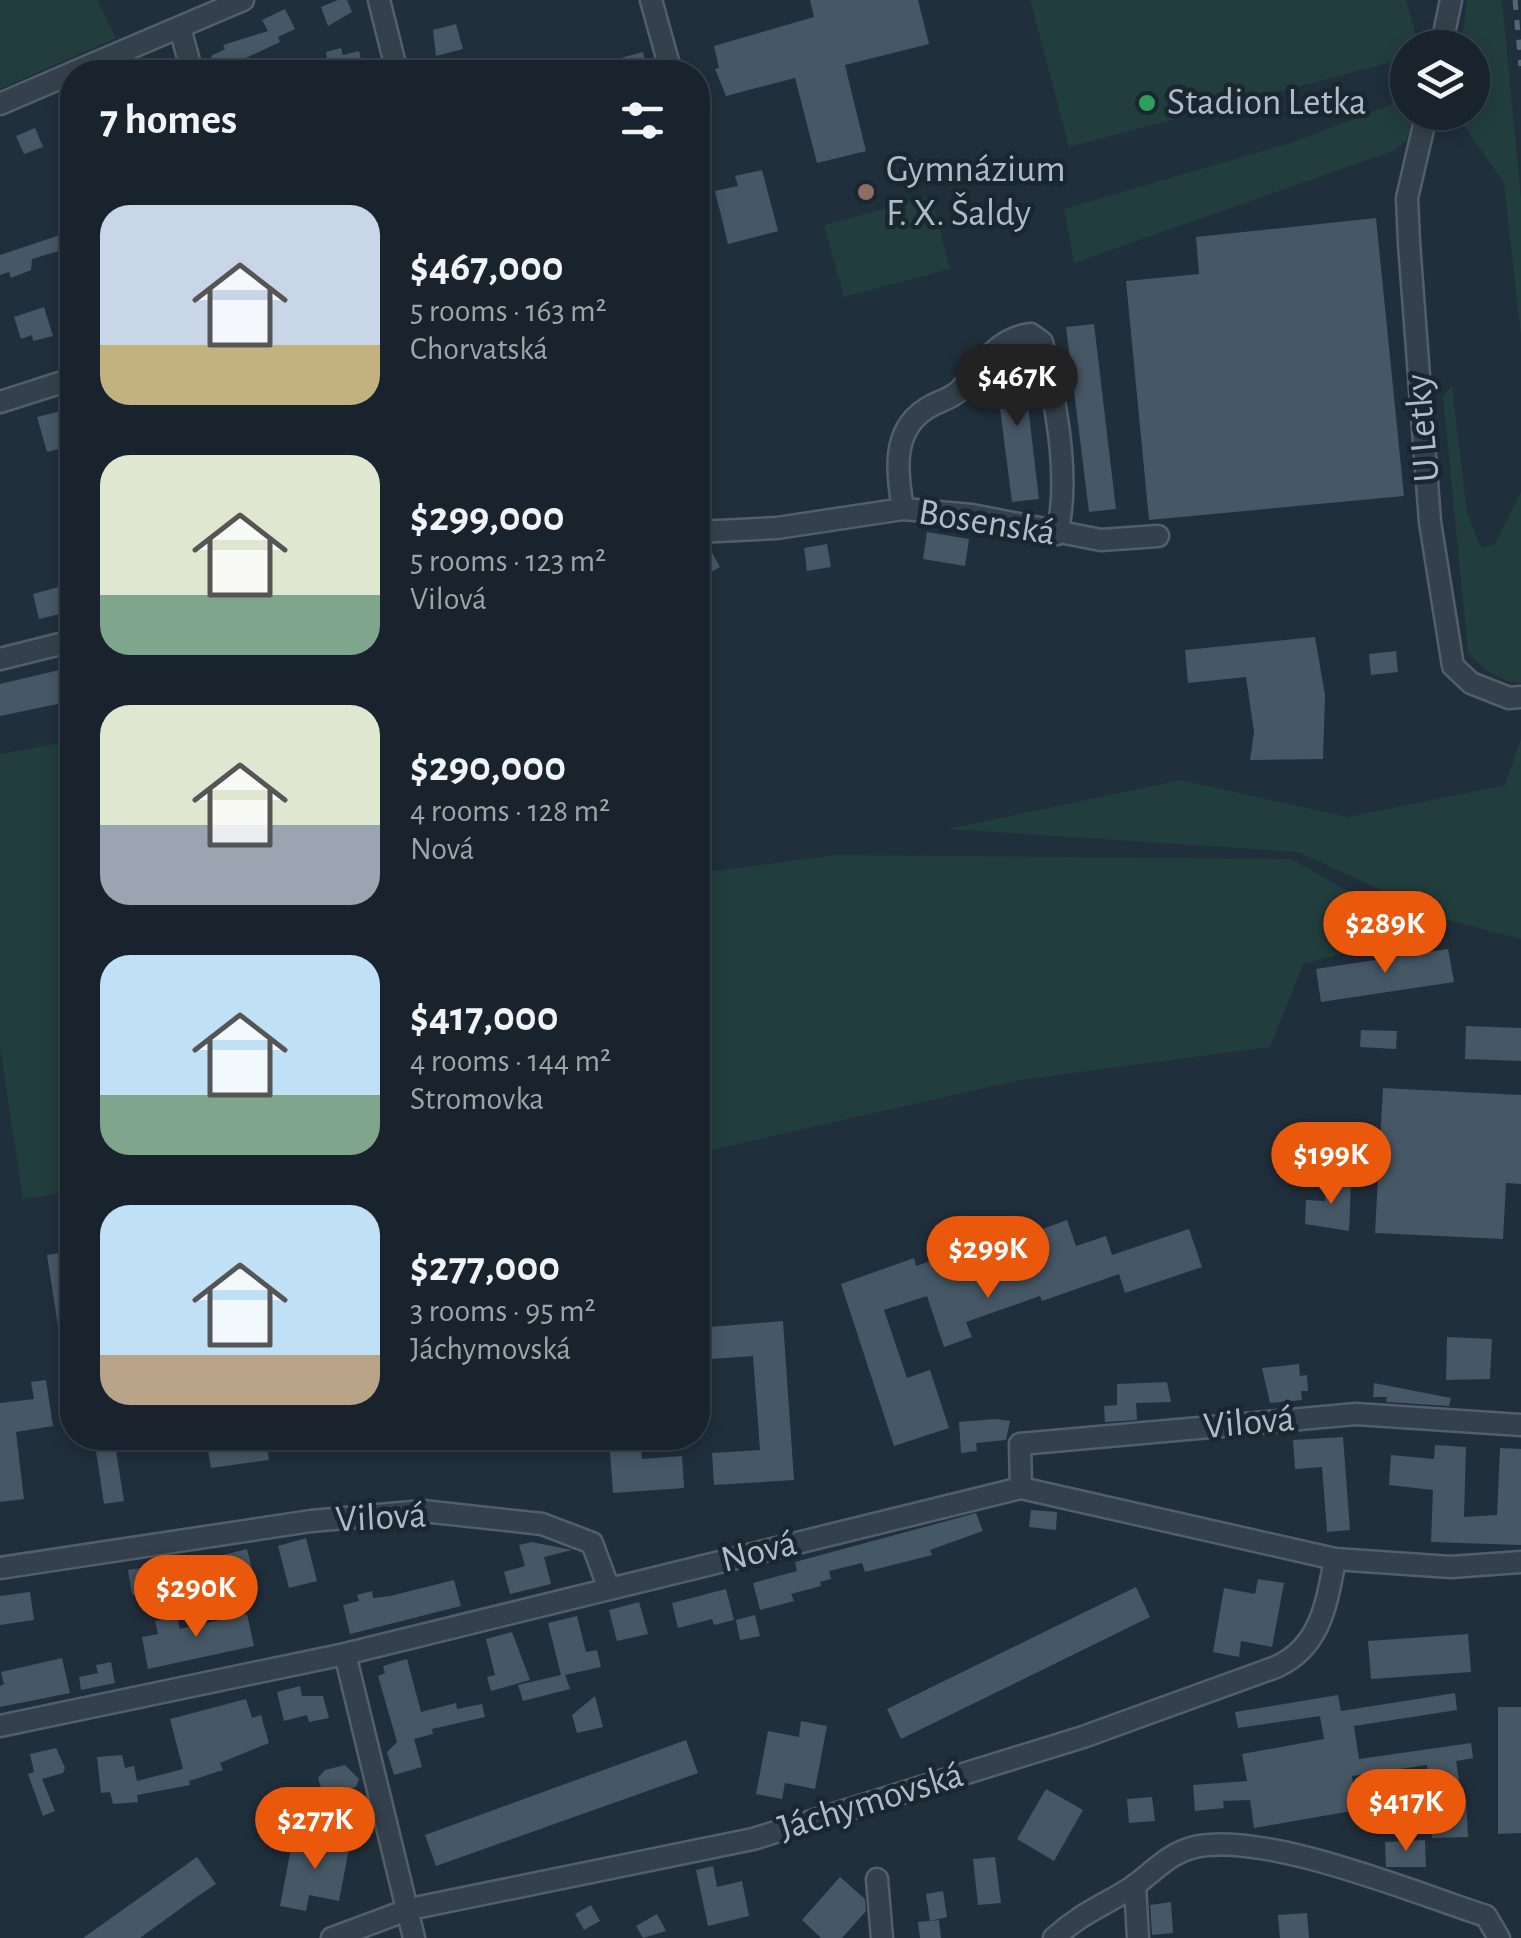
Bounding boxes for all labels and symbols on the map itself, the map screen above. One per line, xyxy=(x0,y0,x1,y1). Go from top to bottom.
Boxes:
place label: Stadion Letka xyxy=(1167,84,1367,122)
marker: Stadion Letka xyxy=(1136,92,1158,114)
place label: Gymnázium F. X. Šaldy xyxy=(886,151,1066,233)
marker: Gymnázium F. X. Šaldy xyxy=(855,181,877,203)
pin: $467K xyxy=(947,344,1087,429)
street label: U Letky xyxy=(1399,372,1447,484)
street label: Bosenská xyxy=(916,493,1058,553)
pin: $289K xyxy=(1315,891,1455,976)
pin: $199K xyxy=(1261,1122,1401,1207)
pin: $299K xyxy=(918,1216,1058,1301)
street label: Vilová xyxy=(1202,1400,1296,1446)
street label: Vilová xyxy=(334,1497,428,1539)
street label: Nová xyxy=(717,1524,801,1580)
pin: $290K xyxy=(126,1555,266,1640)
street label: Jáchymovská xyxy=(774,1756,968,1848)
pin: $417K xyxy=(1336,1769,1476,1854)
pin: $277K xyxy=(245,1787,385,1872)

